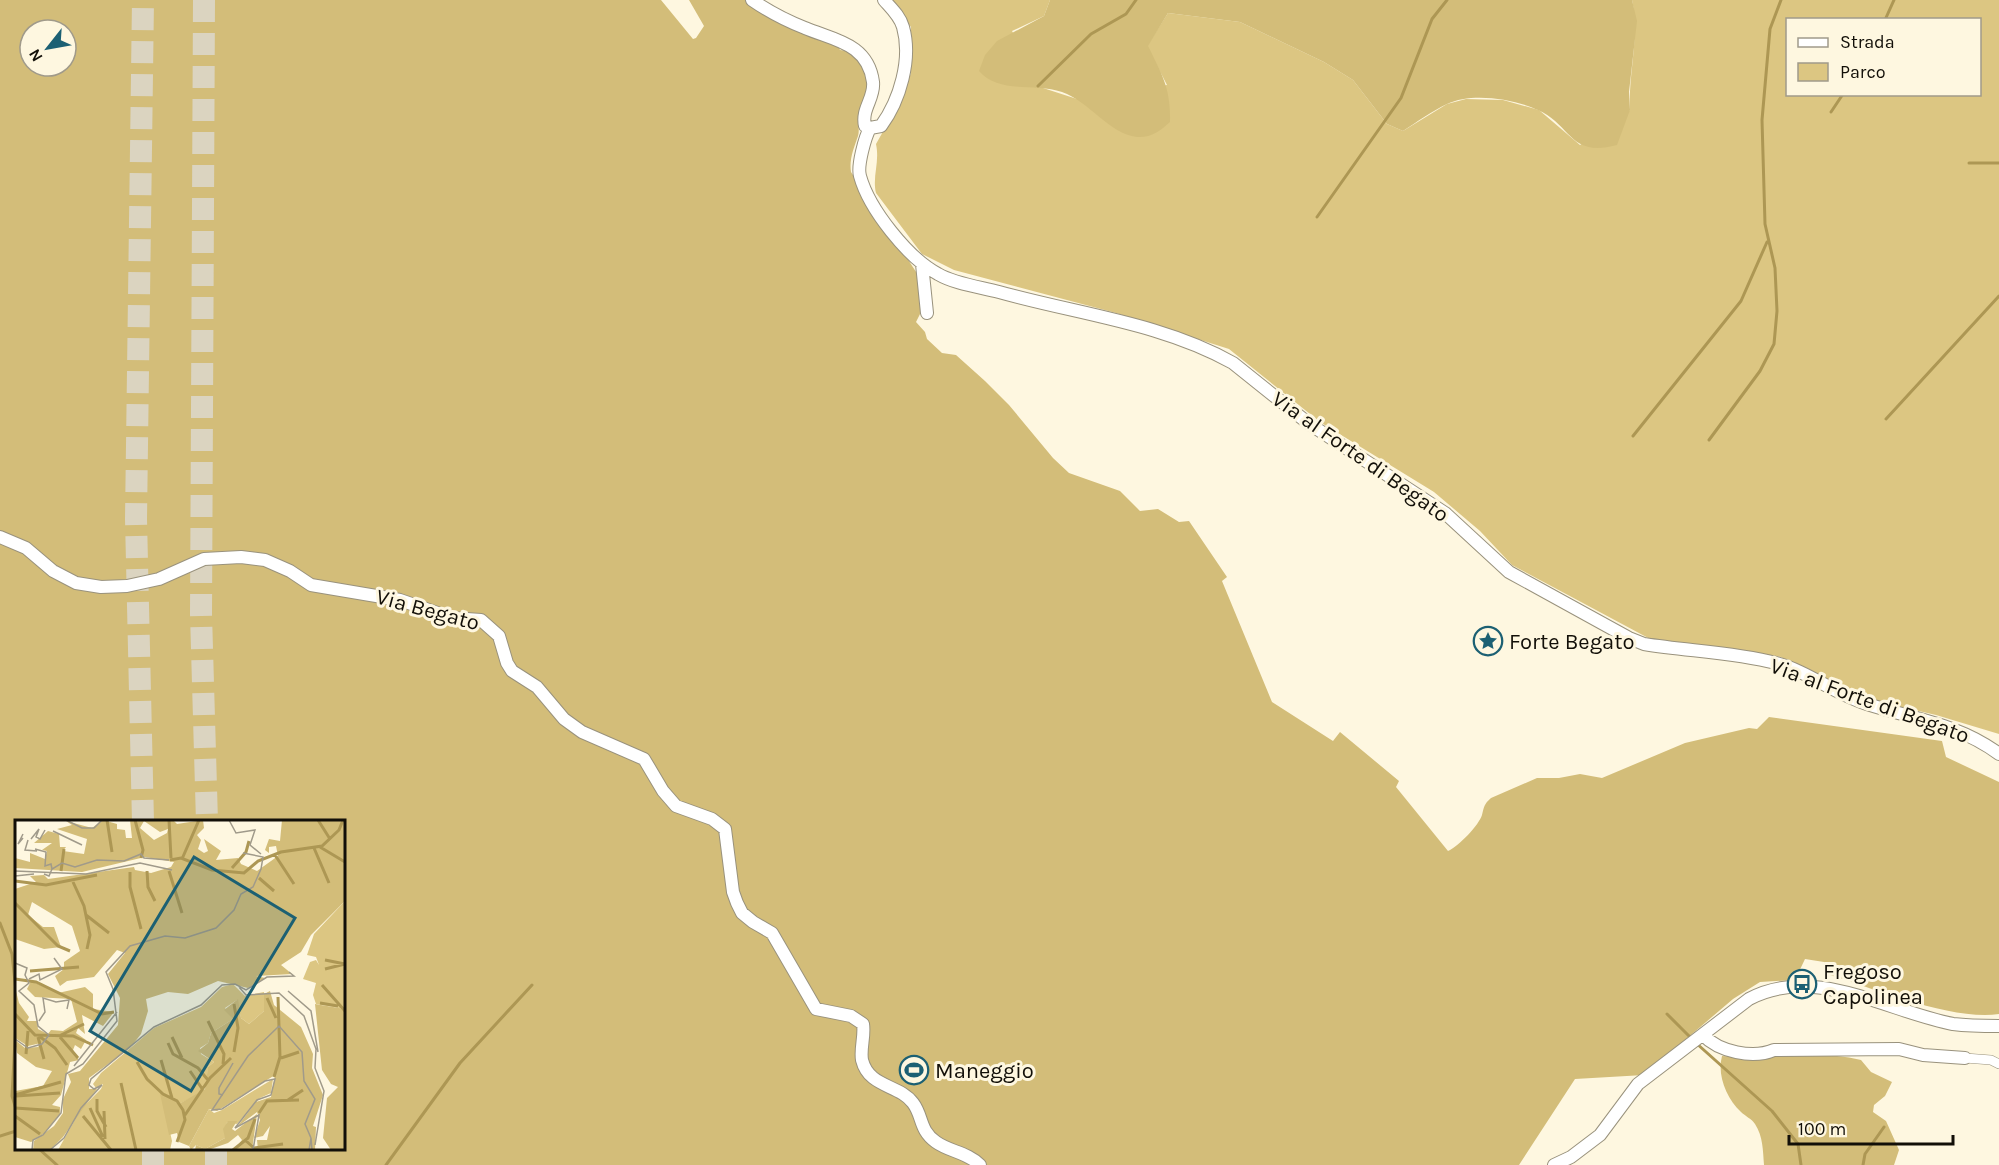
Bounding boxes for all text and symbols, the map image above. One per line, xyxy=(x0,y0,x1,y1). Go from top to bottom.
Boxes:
north arrow xyxy=(18,18,78,78)
legend xyxy=(1786,18,1981,96)
text: Strada xyxy=(1840,31,1895,53)
text: N xyxy=(24,46,47,65)
text: Parco xyxy=(1840,61,1886,83)
street label: Via al Forte di Begato xyxy=(1267,386,1454,528)
street label: Via Begato xyxy=(373,584,482,636)
place icon: Forte Begato xyxy=(1472,625,1504,657)
place label: Forte Begato xyxy=(1509,629,1634,655)
street label: Via al Forte di Begato xyxy=(1767,653,1973,749)
inset map xyxy=(15,820,345,1150)
place label: Fregoso Capolinea xyxy=(1823,959,1923,1010)
bus stop icon: Fregoso Capolinea xyxy=(1786,968,1818,1000)
sports icon: Maneggio xyxy=(898,1054,930,1086)
place label: Maneggio xyxy=(935,1058,1034,1084)
scale bar xyxy=(1789,1108,1952,1146)
text: 100 m xyxy=(1798,1118,1846,1140)

